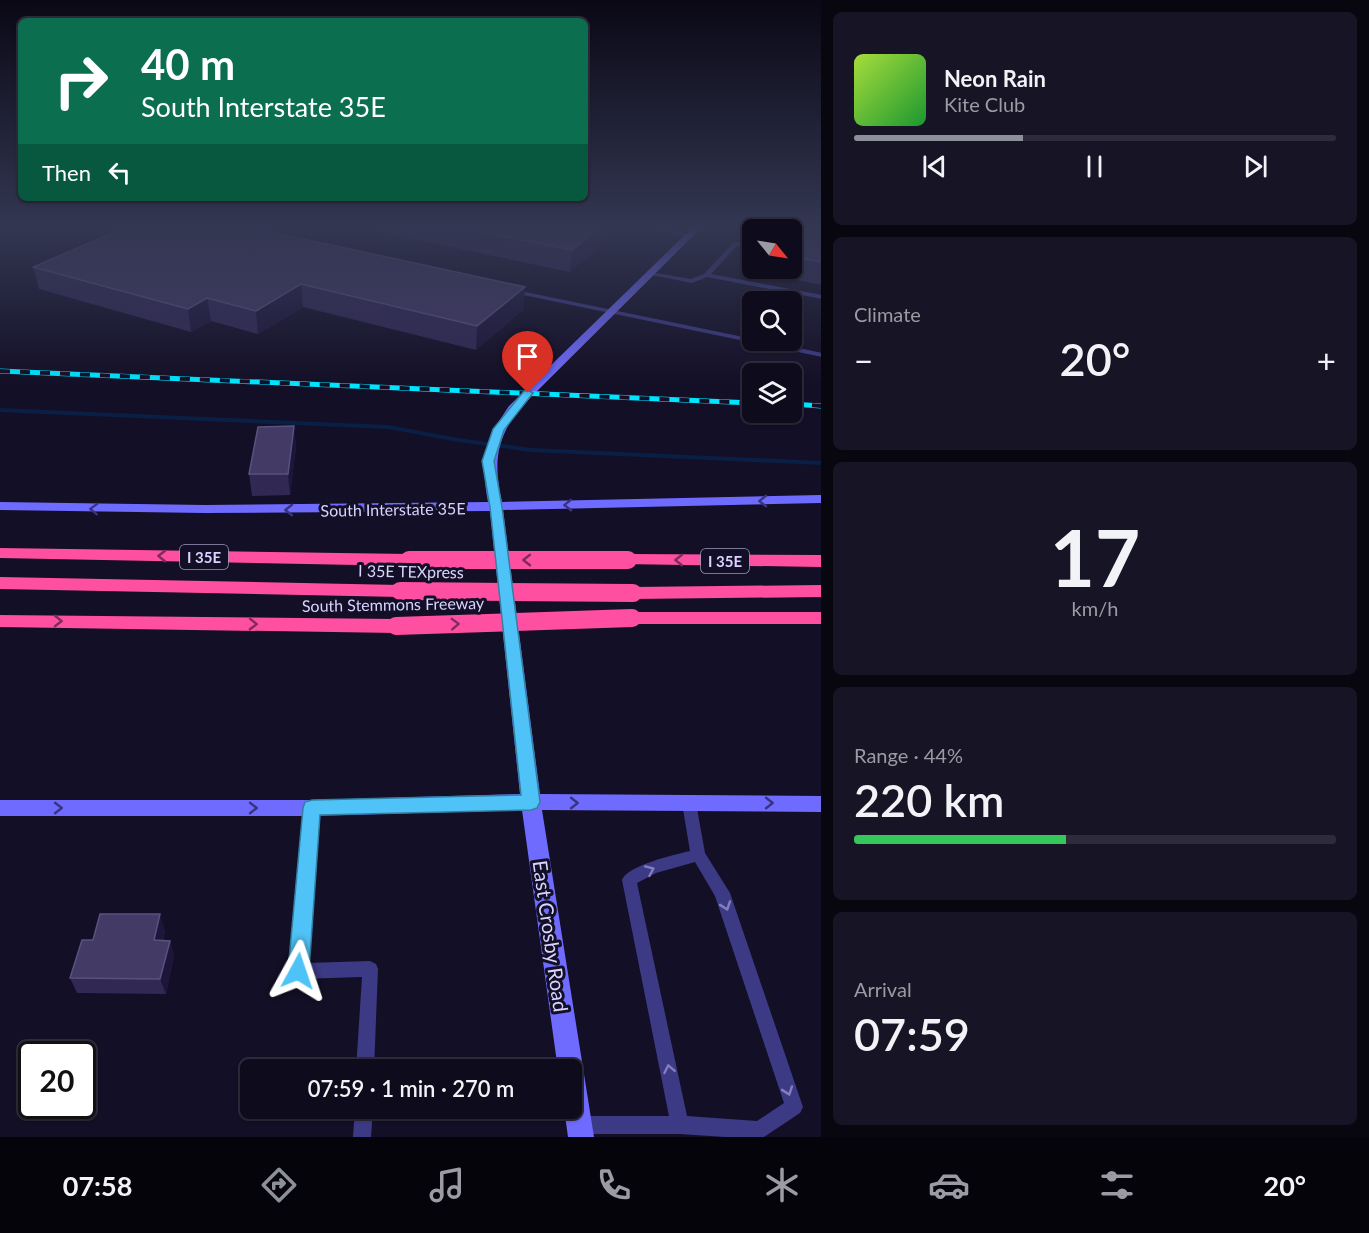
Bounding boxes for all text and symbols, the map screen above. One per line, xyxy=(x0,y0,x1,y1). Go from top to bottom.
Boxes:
text: 40 m xyxy=(141,39,235,89)
icon: right xyxy=(42,42,120,120)
text: Neon Rain xyxy=(944,65,1046,92)
text: South Interstate 35E xyxy=(141,90,386,123)
text: Kite Club xyxy=(944,92,1025,116)
icon: previous xyxy=(918,150,951,183)
icon: pause xyxy=(1078,150,1111,183)
icon: next xyxy=(1239,150,1272,183)
icon: left xyxy=(103,156,136,189)
text: Then xyxy=(42,159,91,186)
north arrow xyxy=(742,219,802,279)
map controls xyxy=(742,219,802,423)
button: search xyxy=(742,291,802,351)
text: Climate xyxy=(854,302,921,326)
pin xyxy=(502,331,553,393)
text: 20° xyxy=(1060,332,1130,386)
icon: arrive xyxy=(511,340,544,373)
text: − xyxy=(854,340,873,380)
text: + xyxy=(1317,340,1336,380)
button: layers xyxy=(742,363,802,423)
one-way arrow xyxy=(759,495,768,507)
street label: South Interstate 35E xyxy=(320,498,466,520)
one-way arrow xyxy=(564,499,573,511)
one-way arrow xyxy=(90,502,99,515)
one-way arrow xyxy=(285,504,294,516)
text: 17 xyxy=(1050,510,1140,604)
road number: I 35E xyxy=(180,545,228,569)
road number: I 35E xyxy=(701,549,749,573)
one-way arrow xyxy=(157,550,166,562)
one-way arrow xyxy=(523,554,532,566)
one-way arrow xyxy=(675,554,684,566)
street label: I 35E TEXpress xyxy=(358,561,464,581)
street label: South Stemmons Freeway xyxy=(302,593,485,615)
text: km/h xyxy=(1072,596,1118,620)
one-way arrow xyxy=(54,615,63,627)
one-way arrow xyxy=(450,617,459,630)
one-way arrow xyxy=(249,618,258,630)
text: Range · 44% xyxy=(854,743,963,767)
text: 220 km xyxy=(854,773,1004,827)
one-way arrow xyxy=(570,797,579,809)
one-way arrow xyxy=(765,797,774,809)
one-way arrow xyxy=(54,802,63,814)
one-way arrow xyxy=(249,802,258,814)
street label: East Crosby Road xyxy=(528,859,574,1013)
one-way arrow xyxy=(643,865,654,877)
one-way arrow xyxy=(719,900,732,911)
position arrow xyxy=(266,939,330,1003)
text: Arrival xyxy=(854,977,912,1001)
text: 07:59 xyxy=(854,1007,970,1061)
speed limit sign: 20 xyxy=(18,1041,96,1119)
one-way arrow xyxy=(663,1064,676,1074)
text: 07:59 · 1 min · 270 m xyxy=(308,1075,514,1102)
one-way arrow xyxy=(781,1085,794,1096)
icon: directions xyxy=(258,1164,300,1206)
icon: music xyxy=(426,1164,468,1206)
icon: phone xyxy=(593,1164,635,1206)
icon: climate xyxy=(761,1164,803,1206)
icon: car xyxy=(928,1164,970,1206)
icon: filters xyxy=(1096,1164,1138,1206)
text: 07:58 xyxy=(63,1169,132,1202)
text: 20° xyxy=(1264,1169,1306,1202)

